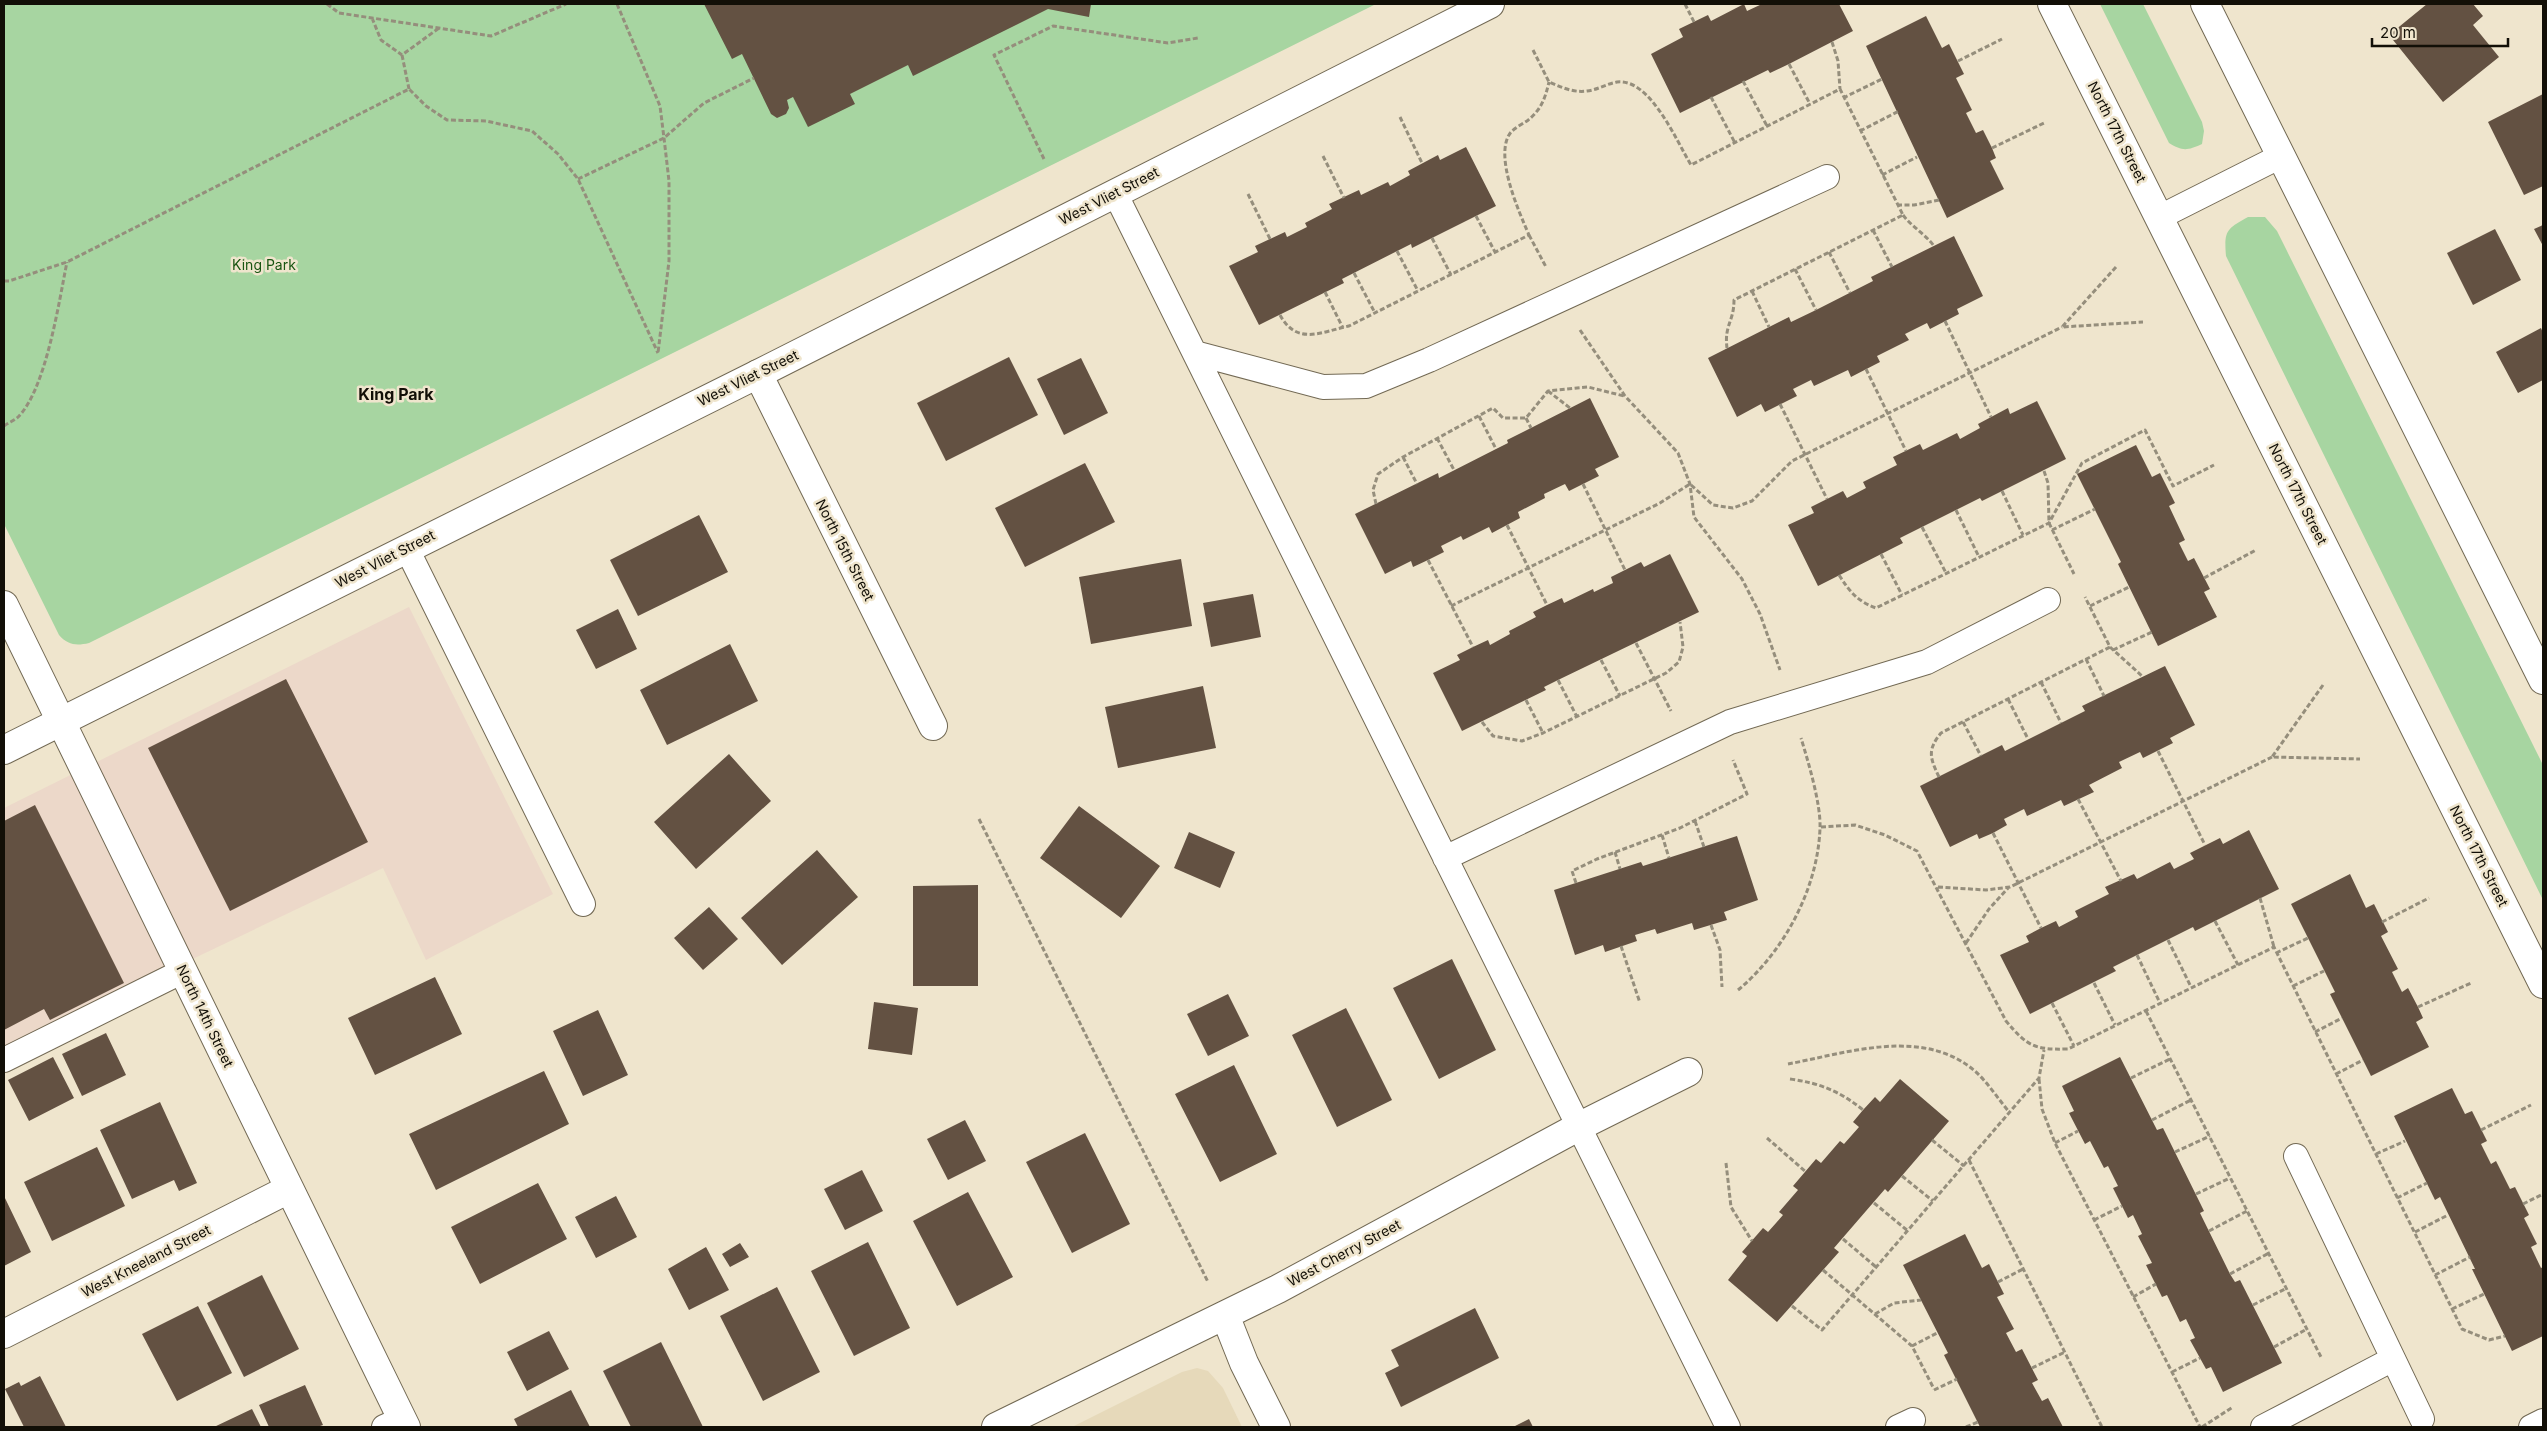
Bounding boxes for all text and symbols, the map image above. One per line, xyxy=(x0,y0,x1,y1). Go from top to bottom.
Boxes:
scale bar xyxy=(2372,15,2508,47)
text: 20 m xyxy=(2380,23,2416,42)
street label: North 17th Street xyxy=(2085,78,2150,186)
street label: West Vliet Street xyxy=(1056,163,1162,228)
park label: King Park xyxy=(232,256,296,273)
street label: West Vliet Street xyxy=(695,346,801,409)
district label: King Park xyxy=(358,384,434,404)
street label: North 17th Street xyxy=(2266,440,2331,548)
street label: North 15th Street xyxy=(813,496,879,604)
street label: West Vliet Street xyxy=(332,526,438,591)
street label: North 17th Street xyxy=(2447,802,2512,910)
street label: North 14th Street xyxy=(173,962,238,1070)
street label: West Cherry Street xyxy=(1284,1215,1404,1290)
street label: West Kneeland Street xyxy=(78,1220,214,1301)

